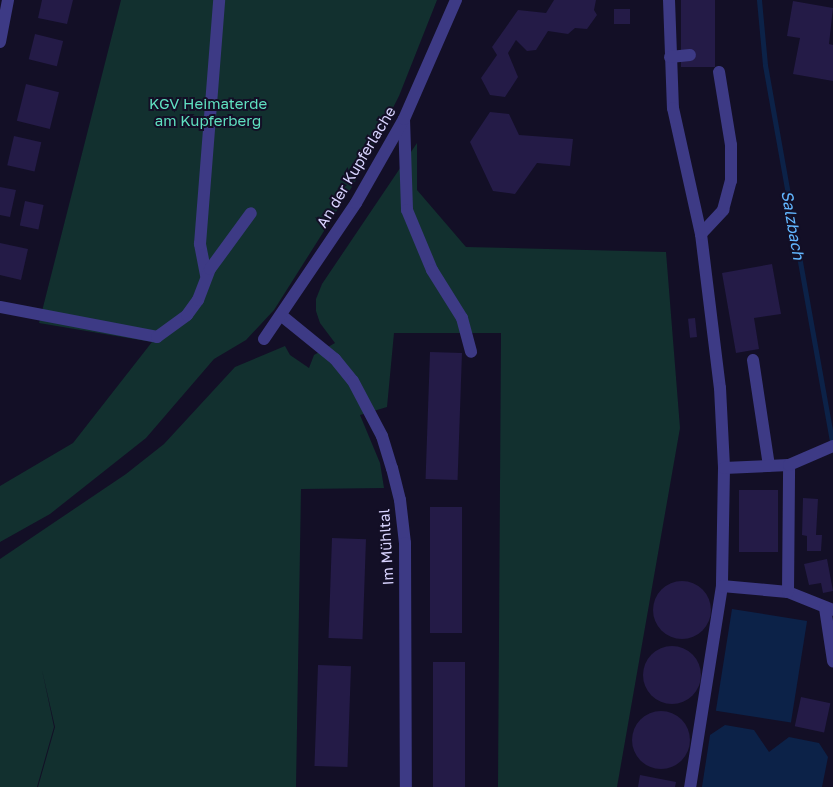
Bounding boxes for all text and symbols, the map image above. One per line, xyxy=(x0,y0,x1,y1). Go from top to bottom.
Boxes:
park label: KGV Heimaterde am Kupferberg xyxy=(149,94,267,129)
street label: An der Kupferlache xyxy=(313,103,399,231)
water label: Salzbach xyxy=(777,189,809,261)
street label: Im Mühltal xyxy=(375,508,397,586)

